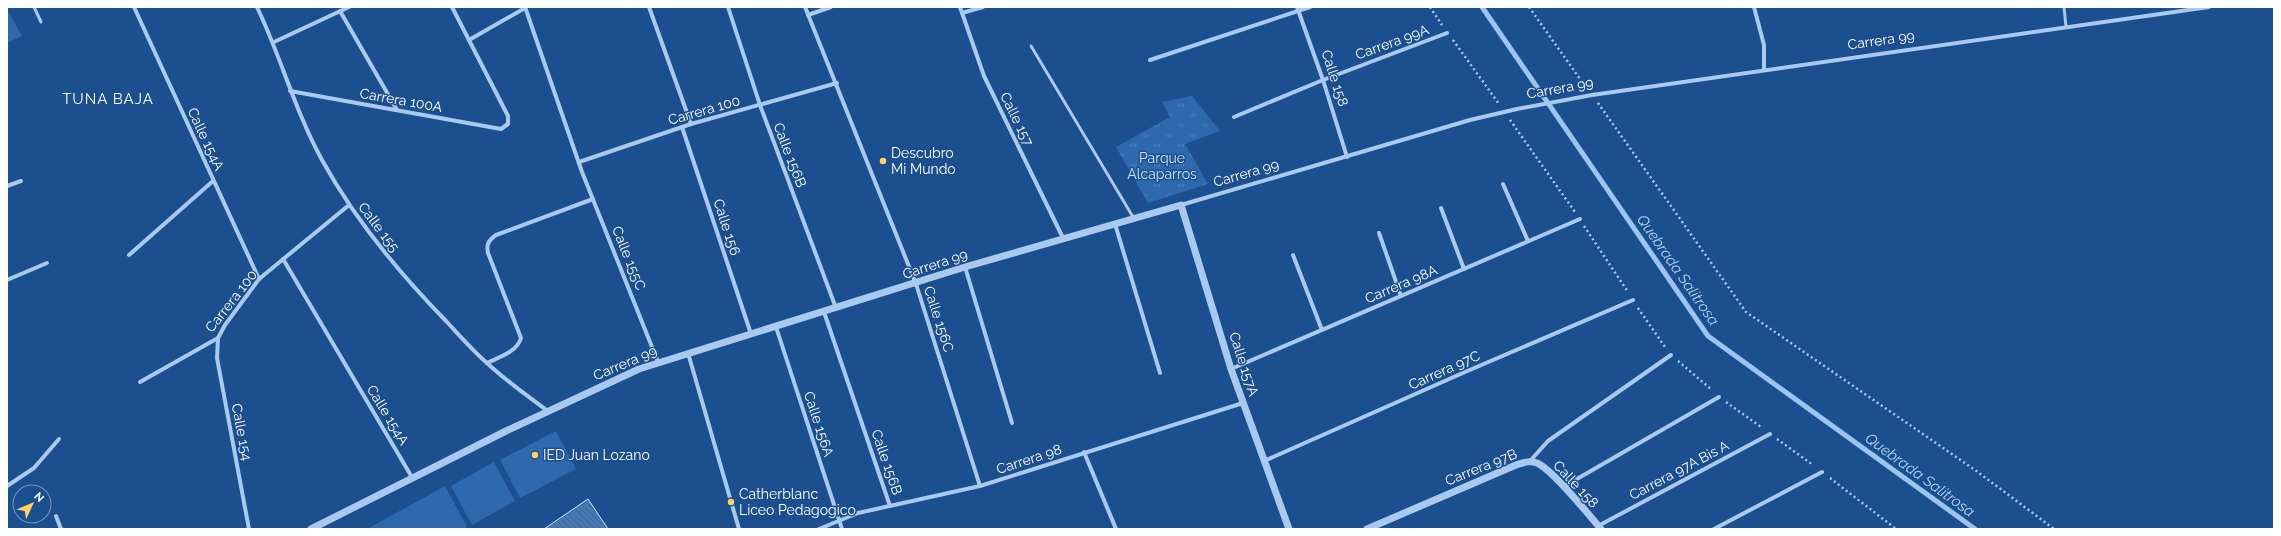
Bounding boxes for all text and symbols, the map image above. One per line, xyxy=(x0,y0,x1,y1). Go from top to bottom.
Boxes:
street label: Carrera 99A xyxy=(1353,21,1431,63)
street label: Carrera 99 xyxy=(1846,27,1916,53)
street label: Calle 158 xyxy=(1318,48,1352,108)
street label: Carrera 99 xyxy=(1525,74,1595,102)
street label: Carrera 100A xyxy=(359,85,444,115)
district label: TUNA BAJA xyxy=(62,90,154,108)
street label: Calle 157 xyxy=(997,90,1037,149)
street label: Carrera 100 xyxy=(666,92,742,128)
street label: Calle 154A xyxy=(185,105,228,173)
street label: Calle 156B xyxy=(770,120,810,190)
place label: Descubro Mi Mundo xyxy=(891,145,956,177)
park label: Parque Alcaparros xyxy=(1127,150,1197,182)
marker: Descubro Mi Mundo xyxy=(878,156,888,166)
street label: Carrera 99 xyxy=(1211,156,1281,190)
street label: Calle 156 xyxy=(710,197,744,257)
street label: Calle 155 xyxy=(355,199,403,255)
water label: Quebrada Salitrosa xyxy=(1633,211,1723,329)
street label: Calle 155C xyxy=(609,224,649,293)
street label: Carrera 99 xyxy=(900,246,970,282)
street label: Carrera 98A xyxy=(1362,261,1440,306)
street label: Carrera 100 xyxy=(202,267,260,335)
street label: Calle 156C xyxy=(921,284,957,354)
street label: Calle 157A xyxy=(1226,330,1262,399)
street label: Carrera 99 xyxy=(591,342,659,384)
street label: Carrera 97C xyxy=(1406,347,1482,393)
street label: Calle 154A xyxy=(364,382,412,448)
street label: Calle 156A xyxy=(801,389,837,459)
street label: Calle 154 xyxy=(229,402,255,462)
street label: Calle 156B xyxy=(868,427,906,497)
water label: Quebrada Salitrosa xyxy=(1862,429,1978,521)
street label: Carrera 97A Bis A xyxy=(1626,437,1732,503)
street label: Carrera 98 xyxy=(994,441,1064,477)
street label: Carrera 97B xyxy=(1443,445,1519,489)
place label: IED Juan Lozano xyxy=(543,447,650,463)
marker: IED Juan Lozano xyxy=(530,450,540,460)
street label: Calle 158 xyxy=(1550,457,1602,511)
north arrow xyxy=(12,484,52,524)
place label: Catherblanc Liceo Pedagogico xyxy=(739,486,856,518)
text: N xyxy=(31,490,46,505)
marker: Catherblanc Liceo Pedagogico xyxy=(726,497,736,507)

